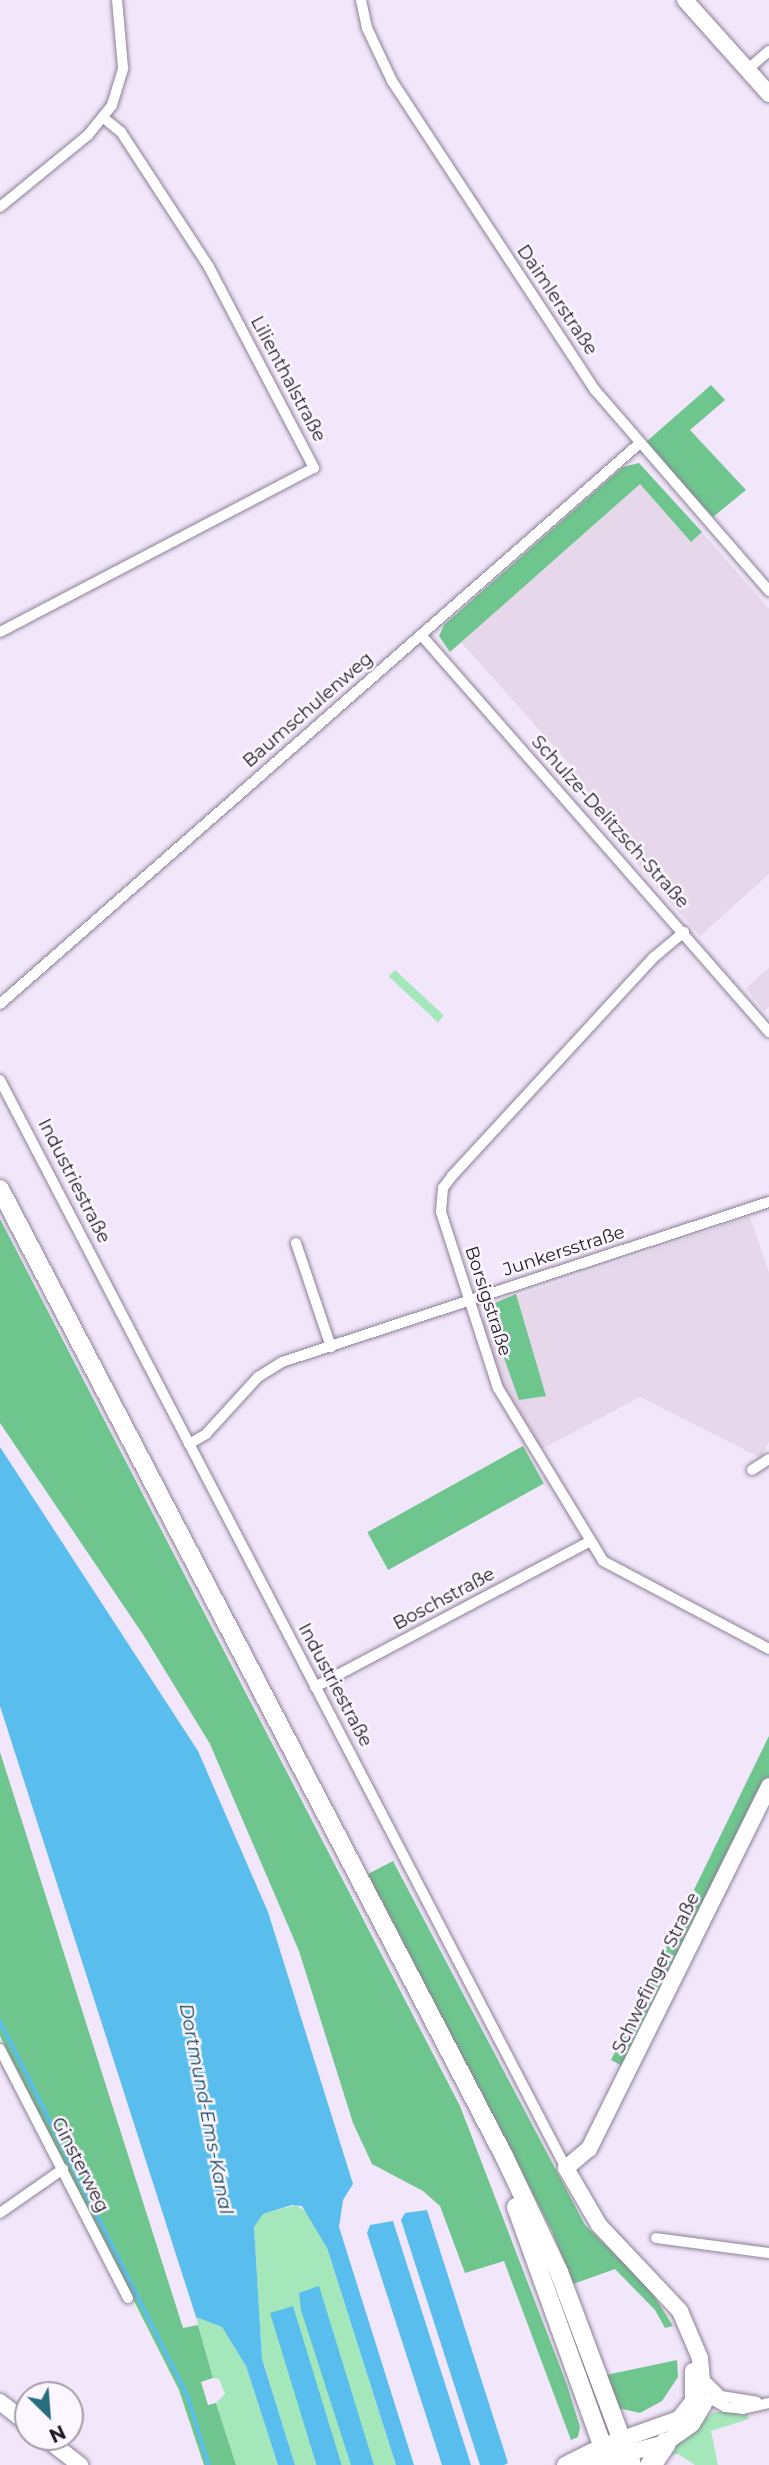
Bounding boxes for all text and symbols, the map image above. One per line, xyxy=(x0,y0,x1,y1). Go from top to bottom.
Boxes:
street label: Daimlerstraße xyxy=(512,241,602,359)
street label: Lilienthalstraße xyxy=(246,312,330,446)
street label: Baumschulenweg xyxy=(239,648,377,772)
street label: Schulze-Delitzsch-Straße xyxy=(527,731,693,913)
street label: Industriestraße xyxy=(33,1115,115,1247)
street label: Junkersstraße xyxy=(500,1221,628,1281)
street label: Borsigstraße xyxy=(460,1243,516,1359)
street label: Boschstraße xyxy=(390,1563,498,1635)
street label: Industriestraße xyxy=(293,1619,377,1751)
street label: Schwefinger Straße xyxy=(608,1889,704,2057)
water label: Dortmund-Ems-Kanal xyxy=(174,2001,238,2217)
street label: Ginsterweg xyxy=(47,2114,113,2216)
north arrow xyxy=(14,2381,84,2451)
text: N xyxy=(45,2420,69,2447)

